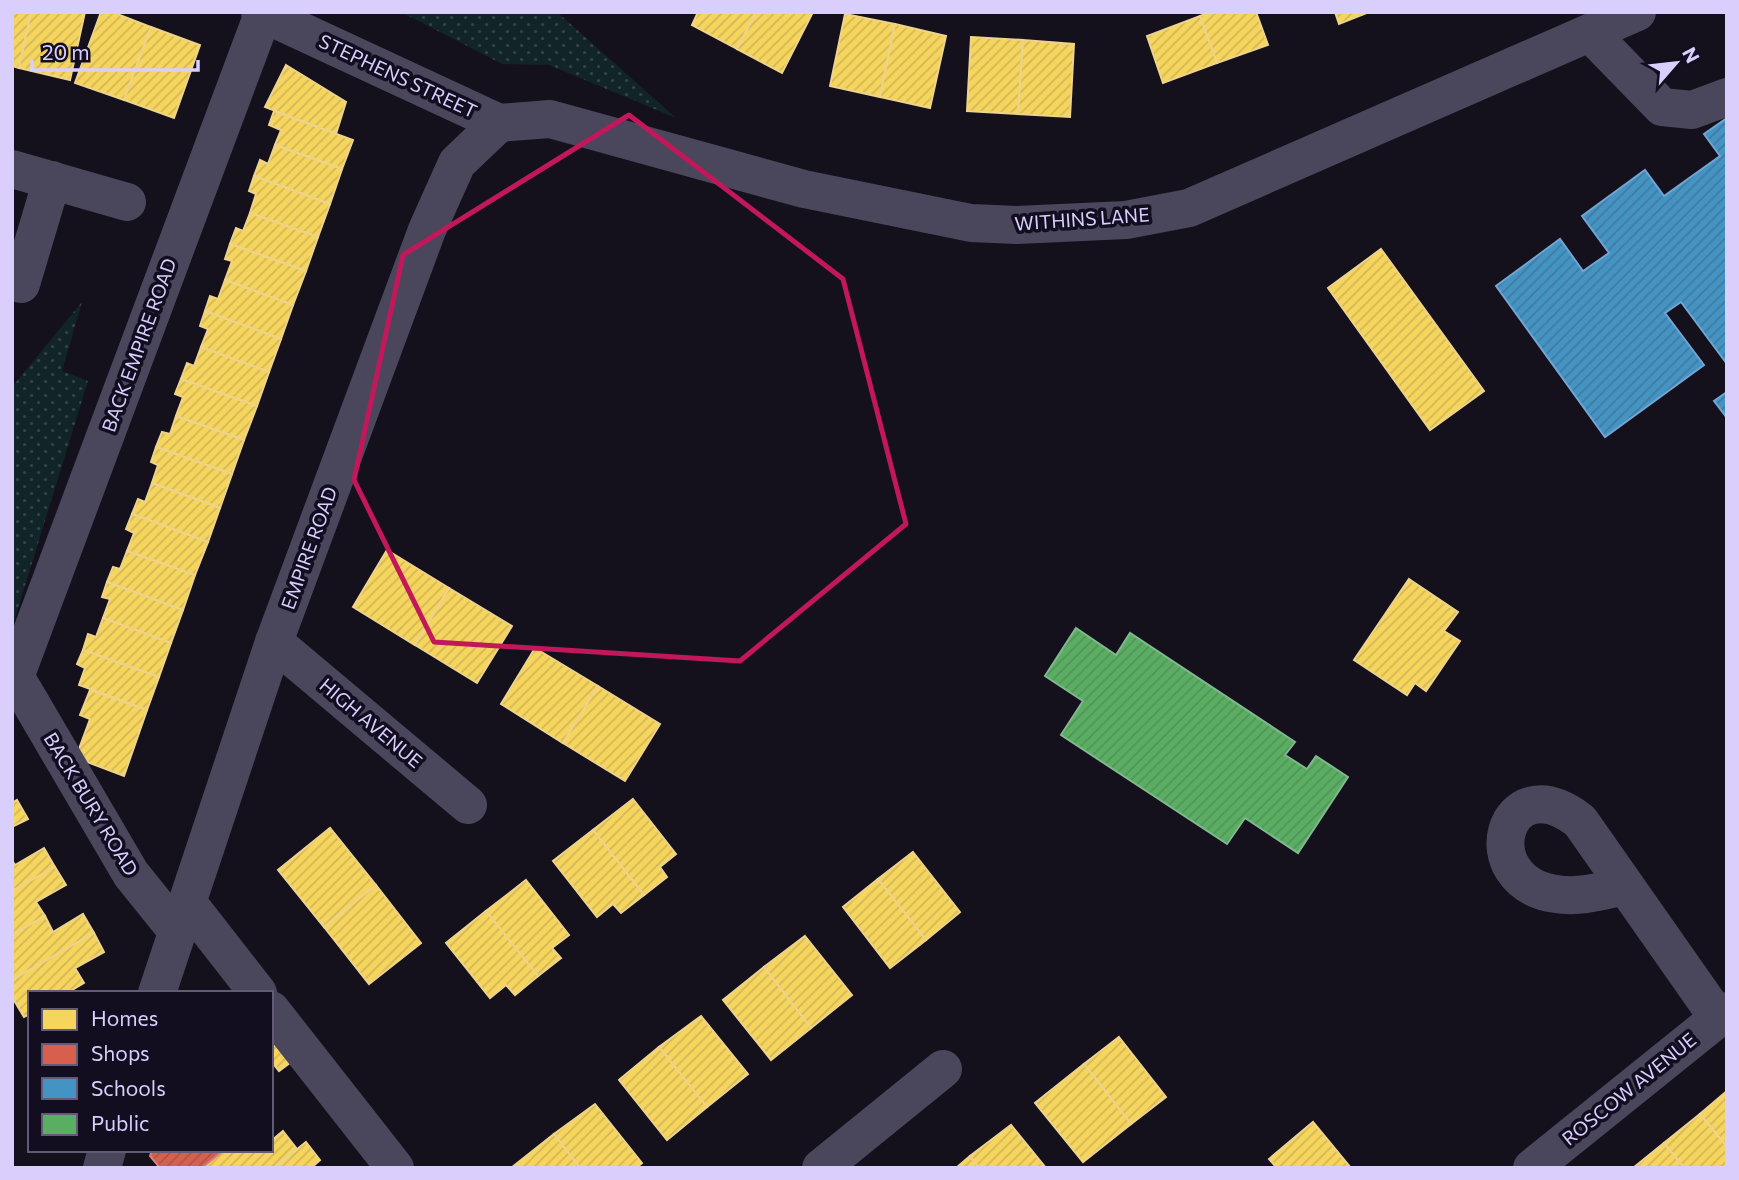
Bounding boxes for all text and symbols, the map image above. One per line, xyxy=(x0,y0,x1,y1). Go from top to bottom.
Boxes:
scale bar xyxy=(32,28,198,72)
north arrow xyxy=(1641,28,1711,98)
street label: STEPHENS STREET xyxy=(316,29,481,122)
text: 20 m xyxy=(42,39,90,64)
text: N xyxy=(1678,43,1705,66)
street label: WITHINS LANE xyxy=(1014,202,1150,235)
street label: BACK EMPIRE ROAD xyxy=(96,255,181,435)
street label: EMPIRE ROAD xyxy=(276,483,341,612)
street label: HIGH AVENUE xyxy=(315,673,427,772)
street label: BACK BURY ROAD xyxy=(40,728,143,880)
legend xyxy=(28,991,273,1152)
text: Homes xyxy=(91,1005,158,1030)
street label: ROSCOW AVENUE xyxy=(1557,1028,1700,1150)
text: Shops xyxy=(91,1040,150,1065)
text: Schools xyxy=(91,1075,166,1100)
text: Public xyxy=(91,1110,149,1135)

